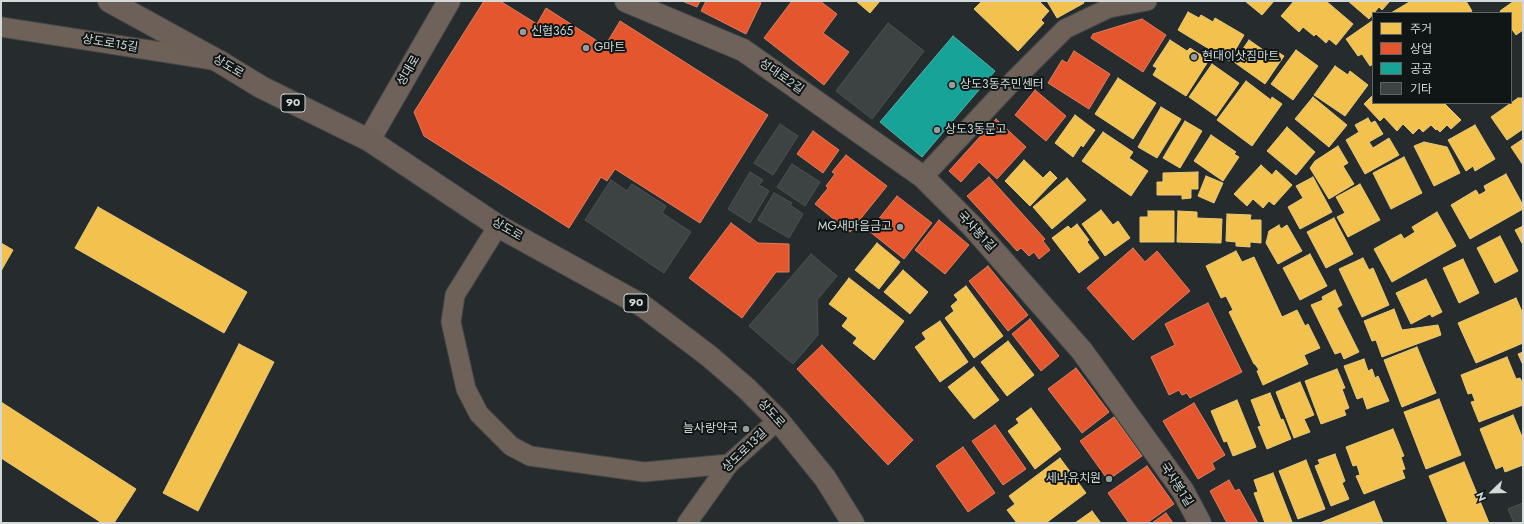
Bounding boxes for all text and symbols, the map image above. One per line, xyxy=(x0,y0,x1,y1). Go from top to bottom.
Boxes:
legend xyxy=(1372,12,1512,104)
text: 주거 xyxy=(1410,20,1432,38)
place label: 신협365 xyxy=(531,25,573,39)
marker: 신협365 xyxy=(518,27,528,37)
street label: 상도로15길 xyxy=(81,32,139,56)
text: 상업 xyxy=(1410,40,1432,58)
place label: G마트 xyxy=(594,41,625,55)
marker: G마트 xyxy=(581,43,591,53)
place label: 현대이삿짐마트 xyxy=(1202,50,1279,64)
street label: 상도로 xyxy=(210,52,246,82)
marker: 현대이삿짐마트 xyxy=(1189,52,1199,62)
street label: 성대로 xyxy=(394,53,424,89)
street label: 성대로2길 xyxy=(756,56,806,98)
text: 공공 xyxy=(1410,60,1432,78)
place label: 상도3동주민센터 xyxy=(960,78,1044,92)
marker: 상도3동주민센터 xyxy=(947,80,957,90)
text: 기타 xyxy=(1410,80,1432,98)
road number: 90 xyxy=(281,94,305,112)
place label: 상도3동문고 xyxy=(945,123,1007,137)
marker: 상도3동문고 xyxy=(932,125,942,135)
street label: 국사봉1길 xyxy=(954,209,998,255)
street label: 상도로 xyxy=(489,215,525,245)
place label: MG새마을금고 xyxy=(818,220,892,234)
marker: MG새마을금고 xyxy=(895,222,905,232)
road number: 90 xyxy=(624,294,648,312)
street label: 상도로 xyxy=(755,397,787,431)
place label: 늘사랑약국 xyxy=(683,422,738,436)
marker: 늘사랑약국 xyxy=(741,424,751,434)
street label: 상도로13길 xyxy=(720,426,770,476)
street label: 국사봉1길 xyxy=(1156,460,1196,510)
place label: 세나유치원 xyxy=(1046,472,1101,486)
north arrow xyxy=(1472,472,1512,512)
marker: 세나유치원 xyxy=(1104,474,1114,484)
text: N xyxy=(1472,490,1490,504)

